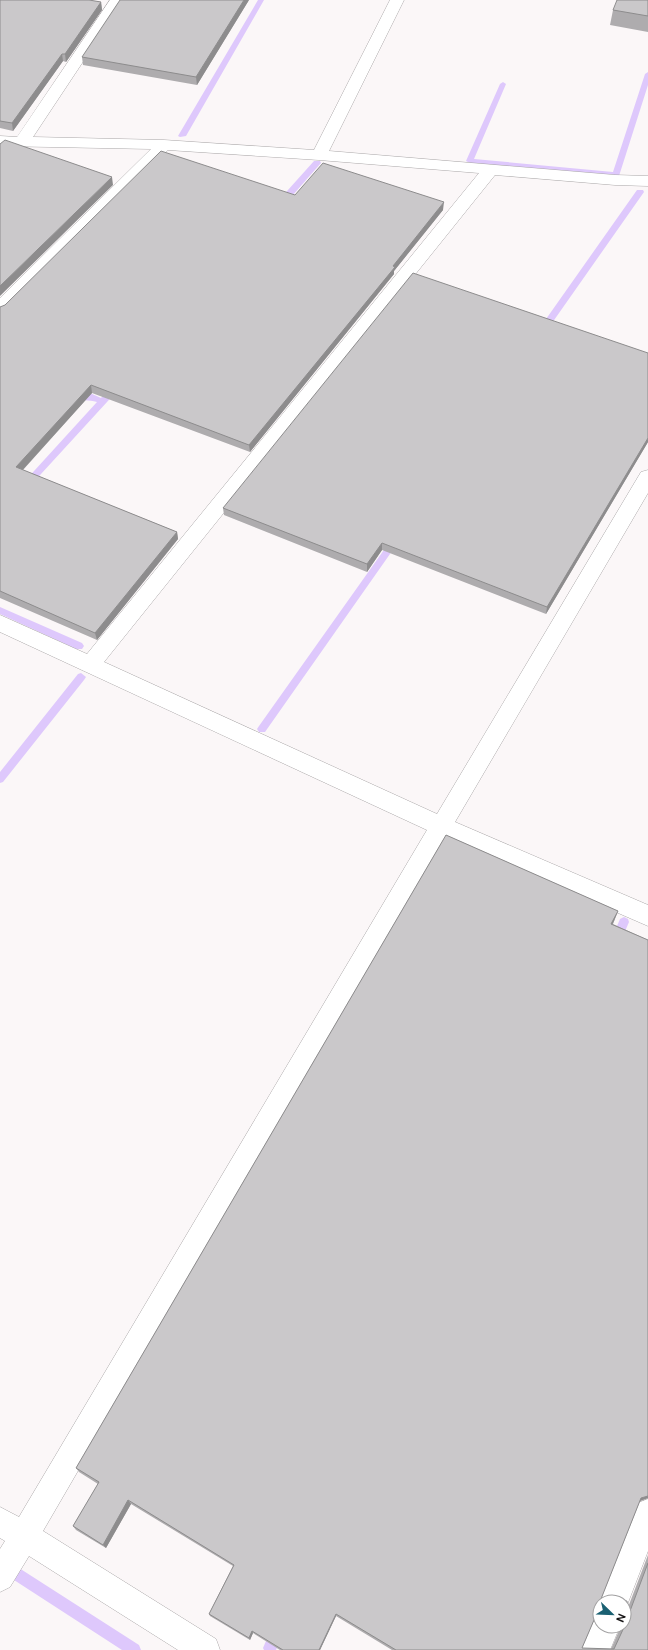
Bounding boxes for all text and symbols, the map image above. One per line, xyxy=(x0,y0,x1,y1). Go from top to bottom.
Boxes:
north arrow xyxy=(592,1594,632,1634)
text: N xyxy=(613,1611,629,1624)

